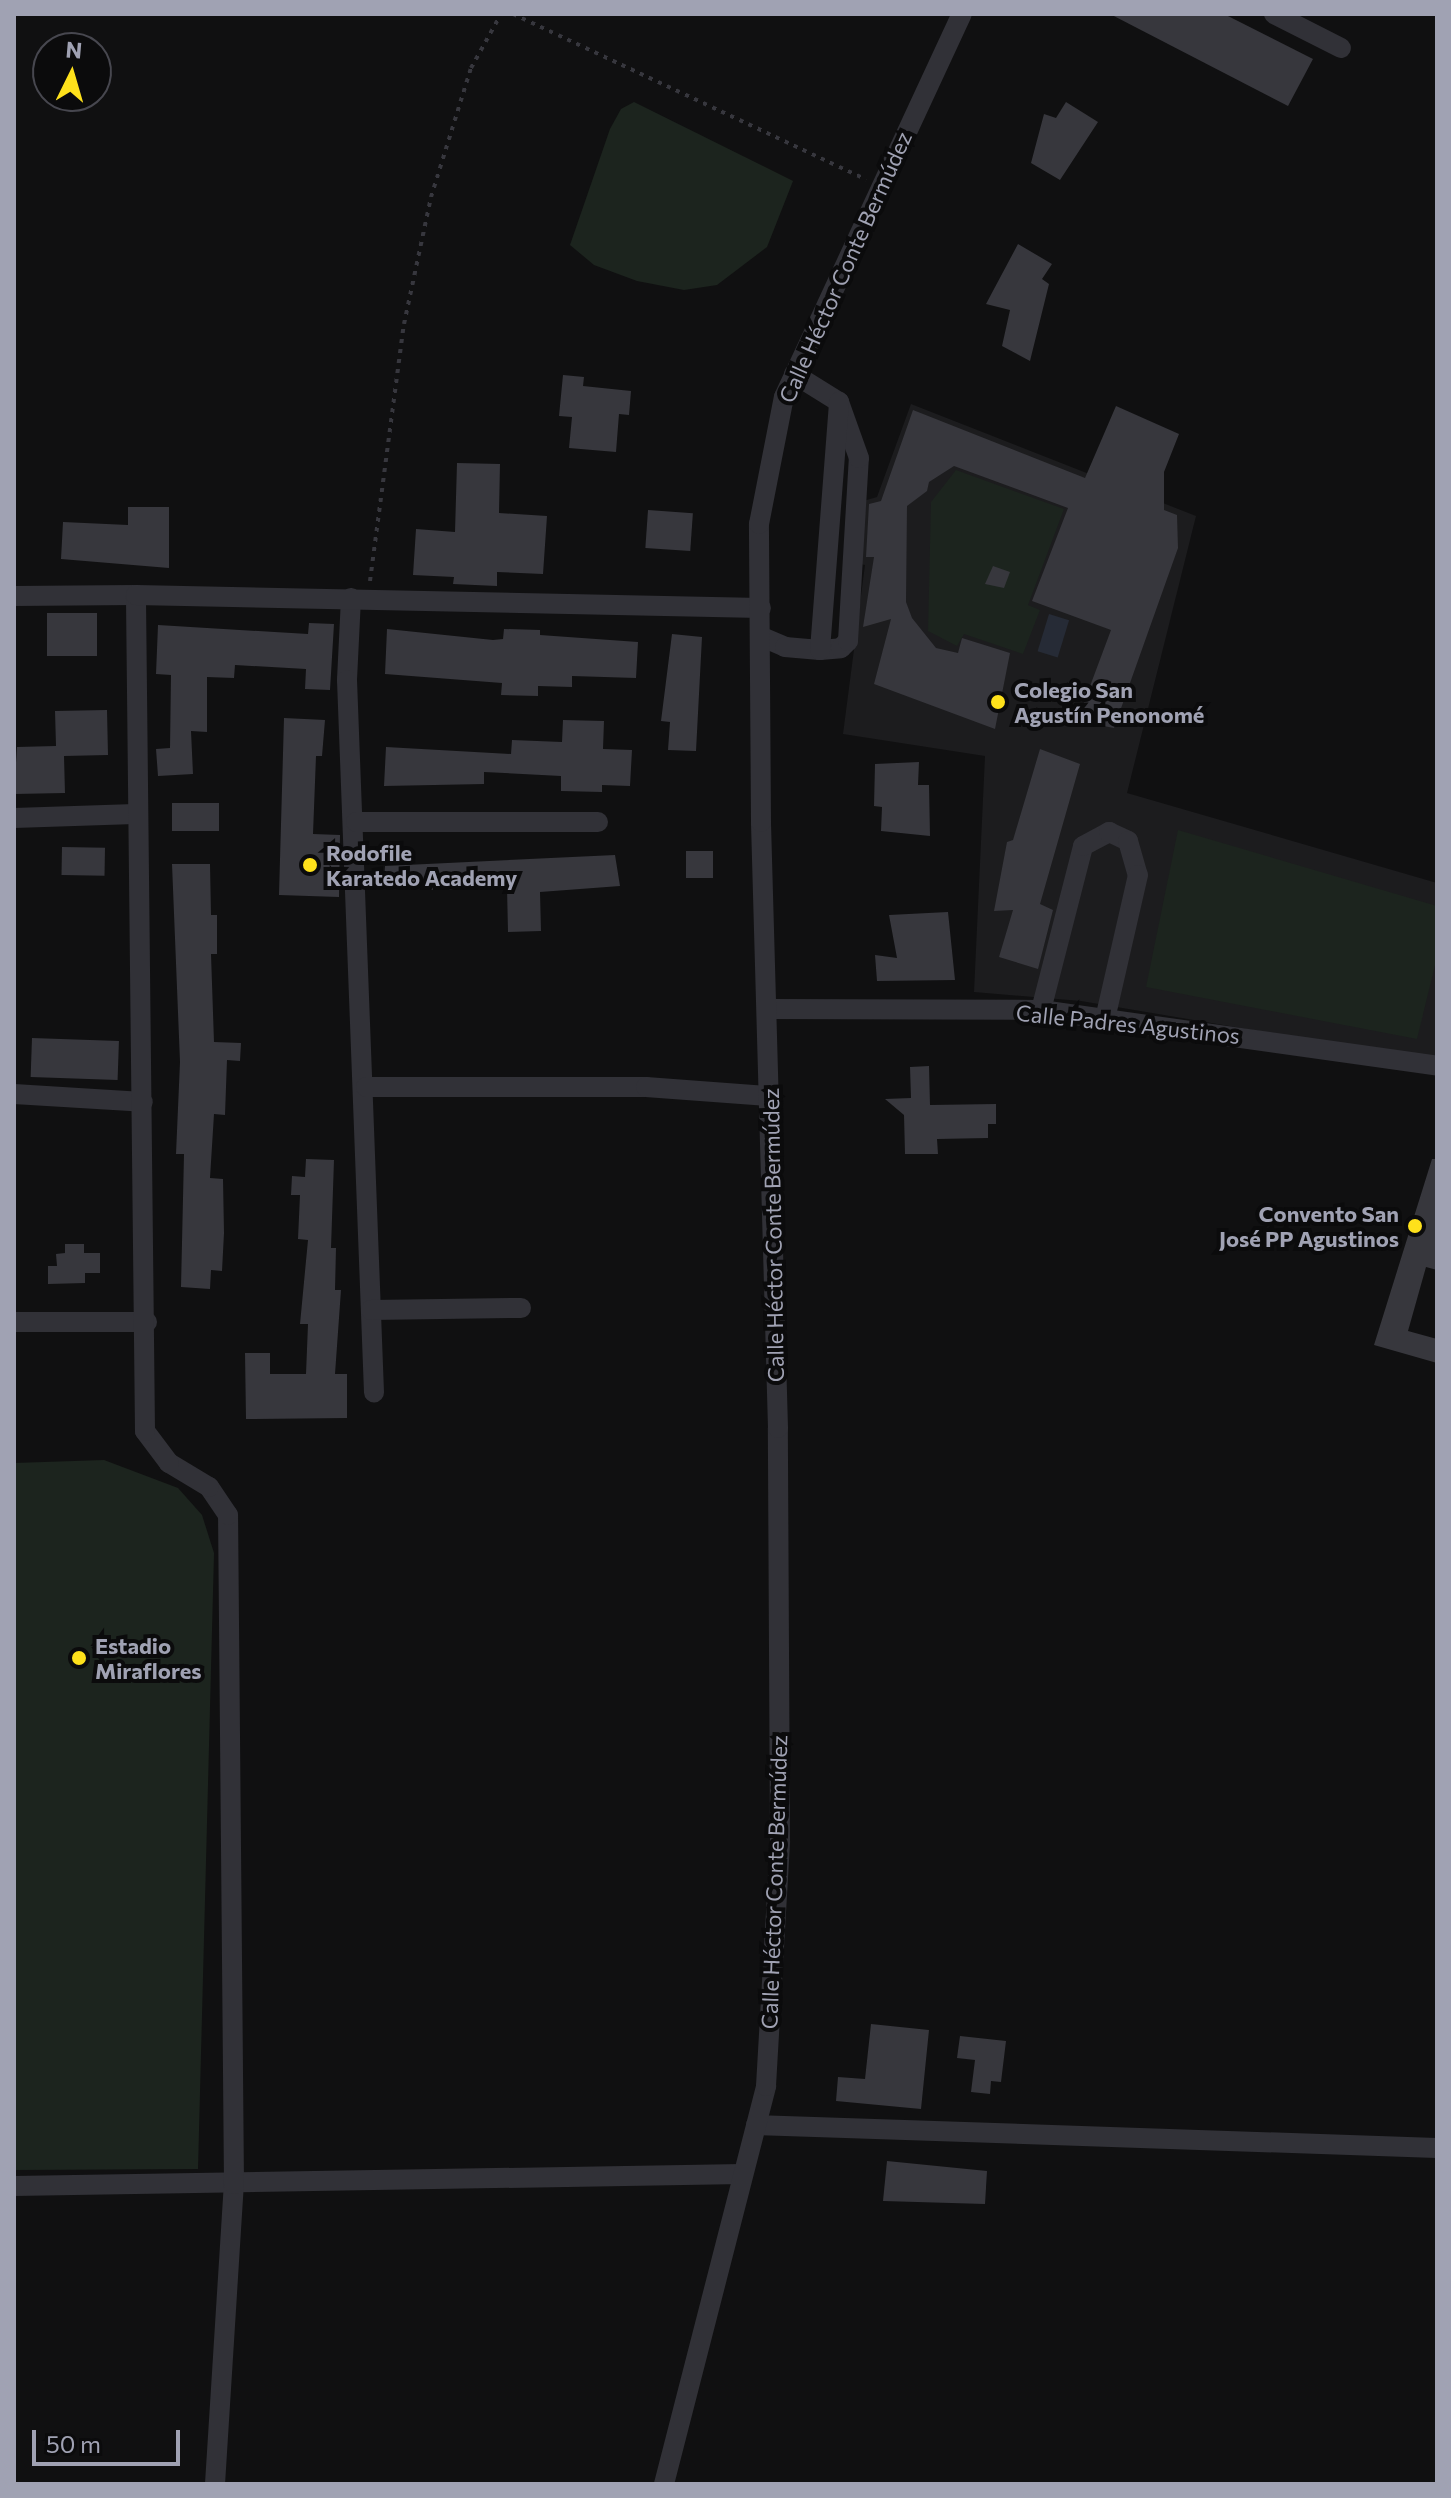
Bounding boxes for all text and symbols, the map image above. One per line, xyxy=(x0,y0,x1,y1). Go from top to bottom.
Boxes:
north arrow xyxy=(32,32,112,112)
text: N xyxy=(65,35,83,64)
street label: Calle Héctor Conte Bermúdez xyxy=(773,127,917,407)
place label: Colegio San Agustín Penonomé xyxy=(1014,676,1204,728)
marker: Colegio San Agustín Penonomé xyxy=(989,693,1007,711)
place label: Rodofile Karatedo Academy xyxy=(326,839,517,890)
marker: Rodofile Karatedo Academy xyxy=(301,856,319,874)
street label: Calle Padres Agustinos xyxy=(1015,999,1241,1049)
street label: Calle Héctor Conte Bermúdez xyxy=(757,1088,789,1382)
place label: Convento San José PP Agustinos xyxy=(1219,1200,1399,1252)
marker: Convento San José PP Agustinos xyxy=(1406,1217,1424,1235)
place label: Estadio Miraflores xyxy=(95,1632,202,1684)
marker: Estadio Miraflores xyxy=(70,1649,88,1667)
street label: Calle Héctor Conte Bermúdez xyxy=(756,1734,792,2030)
scale bar xyxy=(36,2414,184,2464)
text: 50 m xyxy=(46,2429,101,2458)

